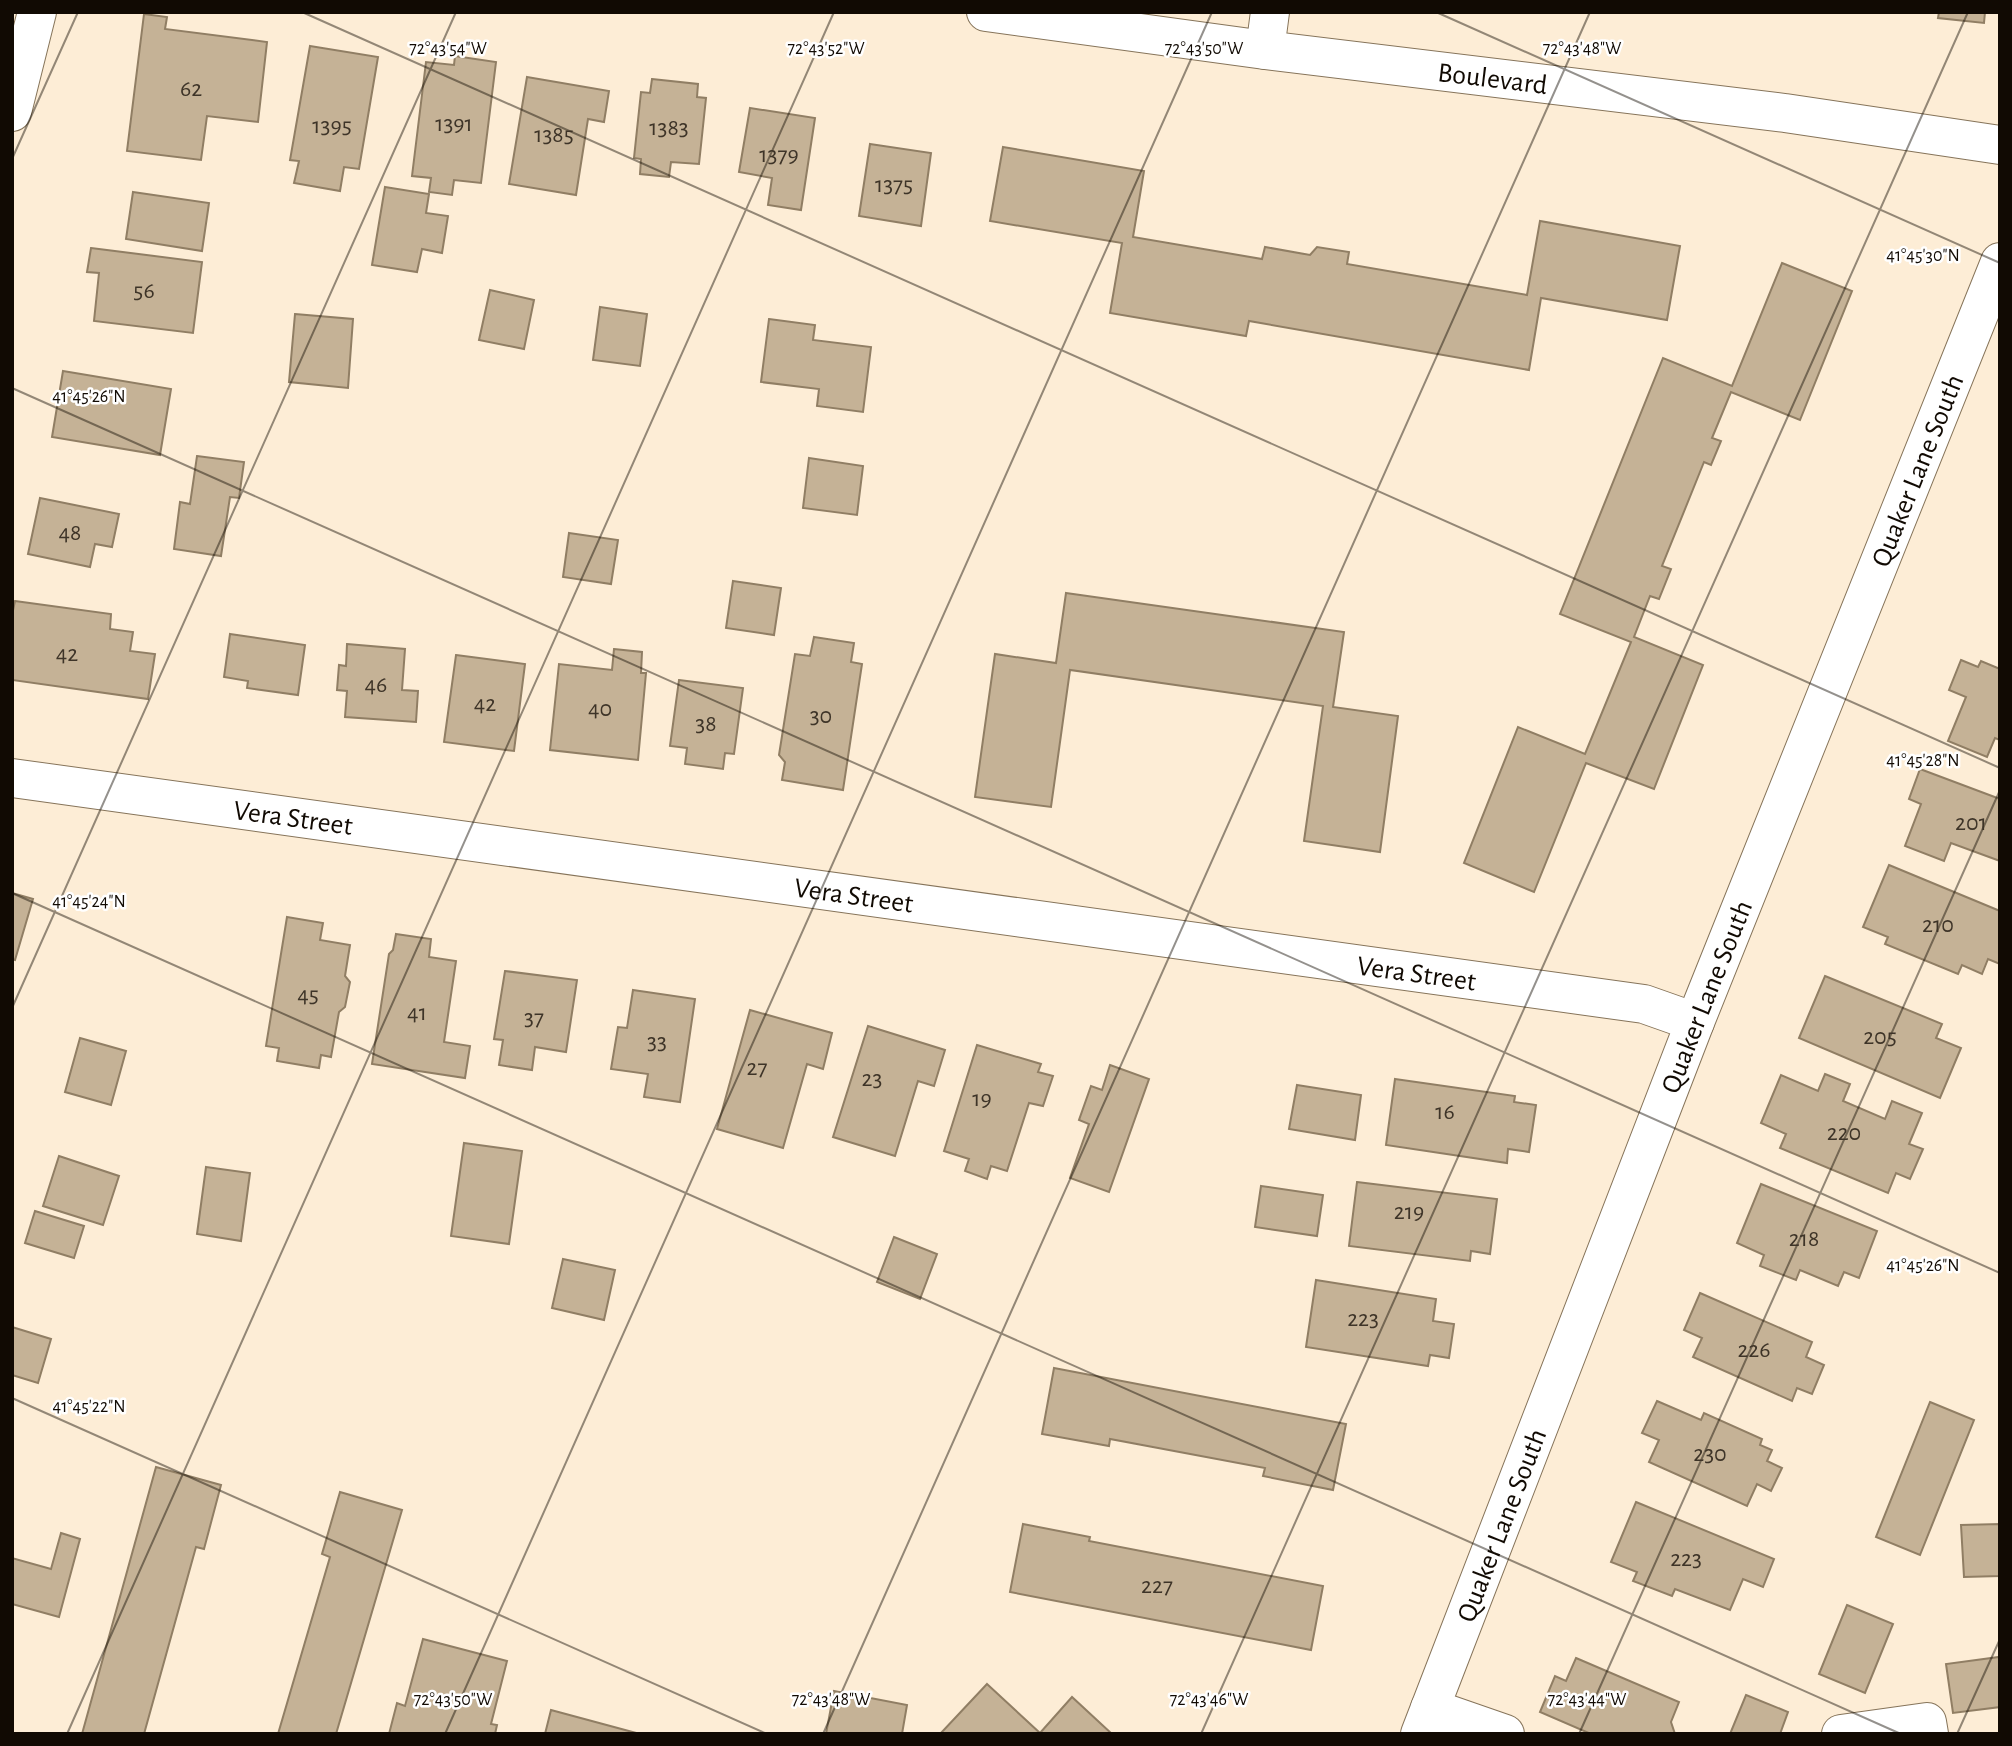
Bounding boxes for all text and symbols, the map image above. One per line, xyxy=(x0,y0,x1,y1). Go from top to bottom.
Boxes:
text: 72°43'54"W xyxy=(409,40,487,58)
text: 72°43'52"W xyxy=(787,40,865,58)
text: 72°43'50"W xyxy=(1165,40,1243,58)
text: 72°43'48"W xyxy=(1543,40,1621,58)
street label: Boulevard xyxy=(1436,59,1549,100)
house number: 62 xyxy=(180,77,202,101)
house number: 1391 xyxy=(435,112,473,136)
house number: 1395 xyxy=(312,114,352,138)
house number: 1383 xyxy=(649,116,689,140)
house number: 1385 xyxy=(534,123,574,147)
house number: 1379 xyxy=(759,143,799,167)
house number: 1375 xyxy=(875,173,913,197)
text: 41°45'30"N xyxy=(1886,247,1960,265)
house number: 56 xyxy=(133,279,155,303)
street label: Quaker Lane South xyxy=(1867,371,1969,571)
text: 41°45'26"N xyxy=(52,388,126,406)
house number: 48 xyxy=(59,521,81,545)
house number: 42 xyxy=(56,642,78,666)
house number: 46 xyxy=(365,673,387,697)
house number: 42 xyxy=(474,692,496,716)
house number: 40 xyxy=(588,697,612,721)
house number: 30 xyxy=(810,704,832,728)
house number: 38 xyxy=(695,712,717,736)
text: 41°45'28"N xyxy=(1886,752,1960,770)
street label: Vera Street xyxy=(232,797,354,841)
house number: 201 xyxy=(1955,811,1987,835)
street label: Vera Street xyxy=(792,874,915,919)
text: 41°45'24"N xyxy=(52,893,126,911)
street label: Quaker Lane South xyxy=(1657,897,1758,1097)
house number: 210 xyxy=(1922,913,1954,937)
street label: Vera Street xyxy=(1355,952,1478,997)
house number: 45 xyxy=(297,983,319,1007)
house number: 41 xyxy=(407,1001,427,1025)
house number: 37 xyxy=(524,1006,544,1030)
house number: 205 xyxy=(1863,1025,1897,1049)
house number: 33 xyxy=(647,1030,667,1054)
house number: 27 xyxy=(747,1056,767,1080)
house number: 23 xyxy=(862,1067,882,1091)
house number: 19 xyxy=(972,1087,992,1111)
house number: 16 xyxy=(1435,1100,1455,1124)
house number: 220 xyxy=(1827,1121,1861,1145)
house number: 219 xyxy=(1394,1200,1424,1224)
house number: 218 xyxy=(1789,1227,1819,1251)
text: 41°45'26"N xyxy=(1886,1257,1960,1275)
house number: 223 xyxy=(1347,1307,1379,1331)
house number: 226 xyxy=(1737,1338,1771,1362)
text: 41°45'22"N xyxy=(52,1398,126,1416)
street label: Quaker Lane South xyxy=(1453,1425,1552,1626)
house number: 230 xyxy=(1693,1442,1727,1466)
house number: 223 xyxy=(1670,1547,1702,1571)
house number: 227 xyxy=(1141,1574,1173,1598)
text: 72°43'50"W xyxy=(414,1691,492,1709)
text: 72°43'48"W xyxy=(792,1691,870,1709)
text: 72°43'46"W xyxy=(1170,1691,1248,1709)
text: 72°43'44"W xyxy=(1548,1691,1626,1709)

